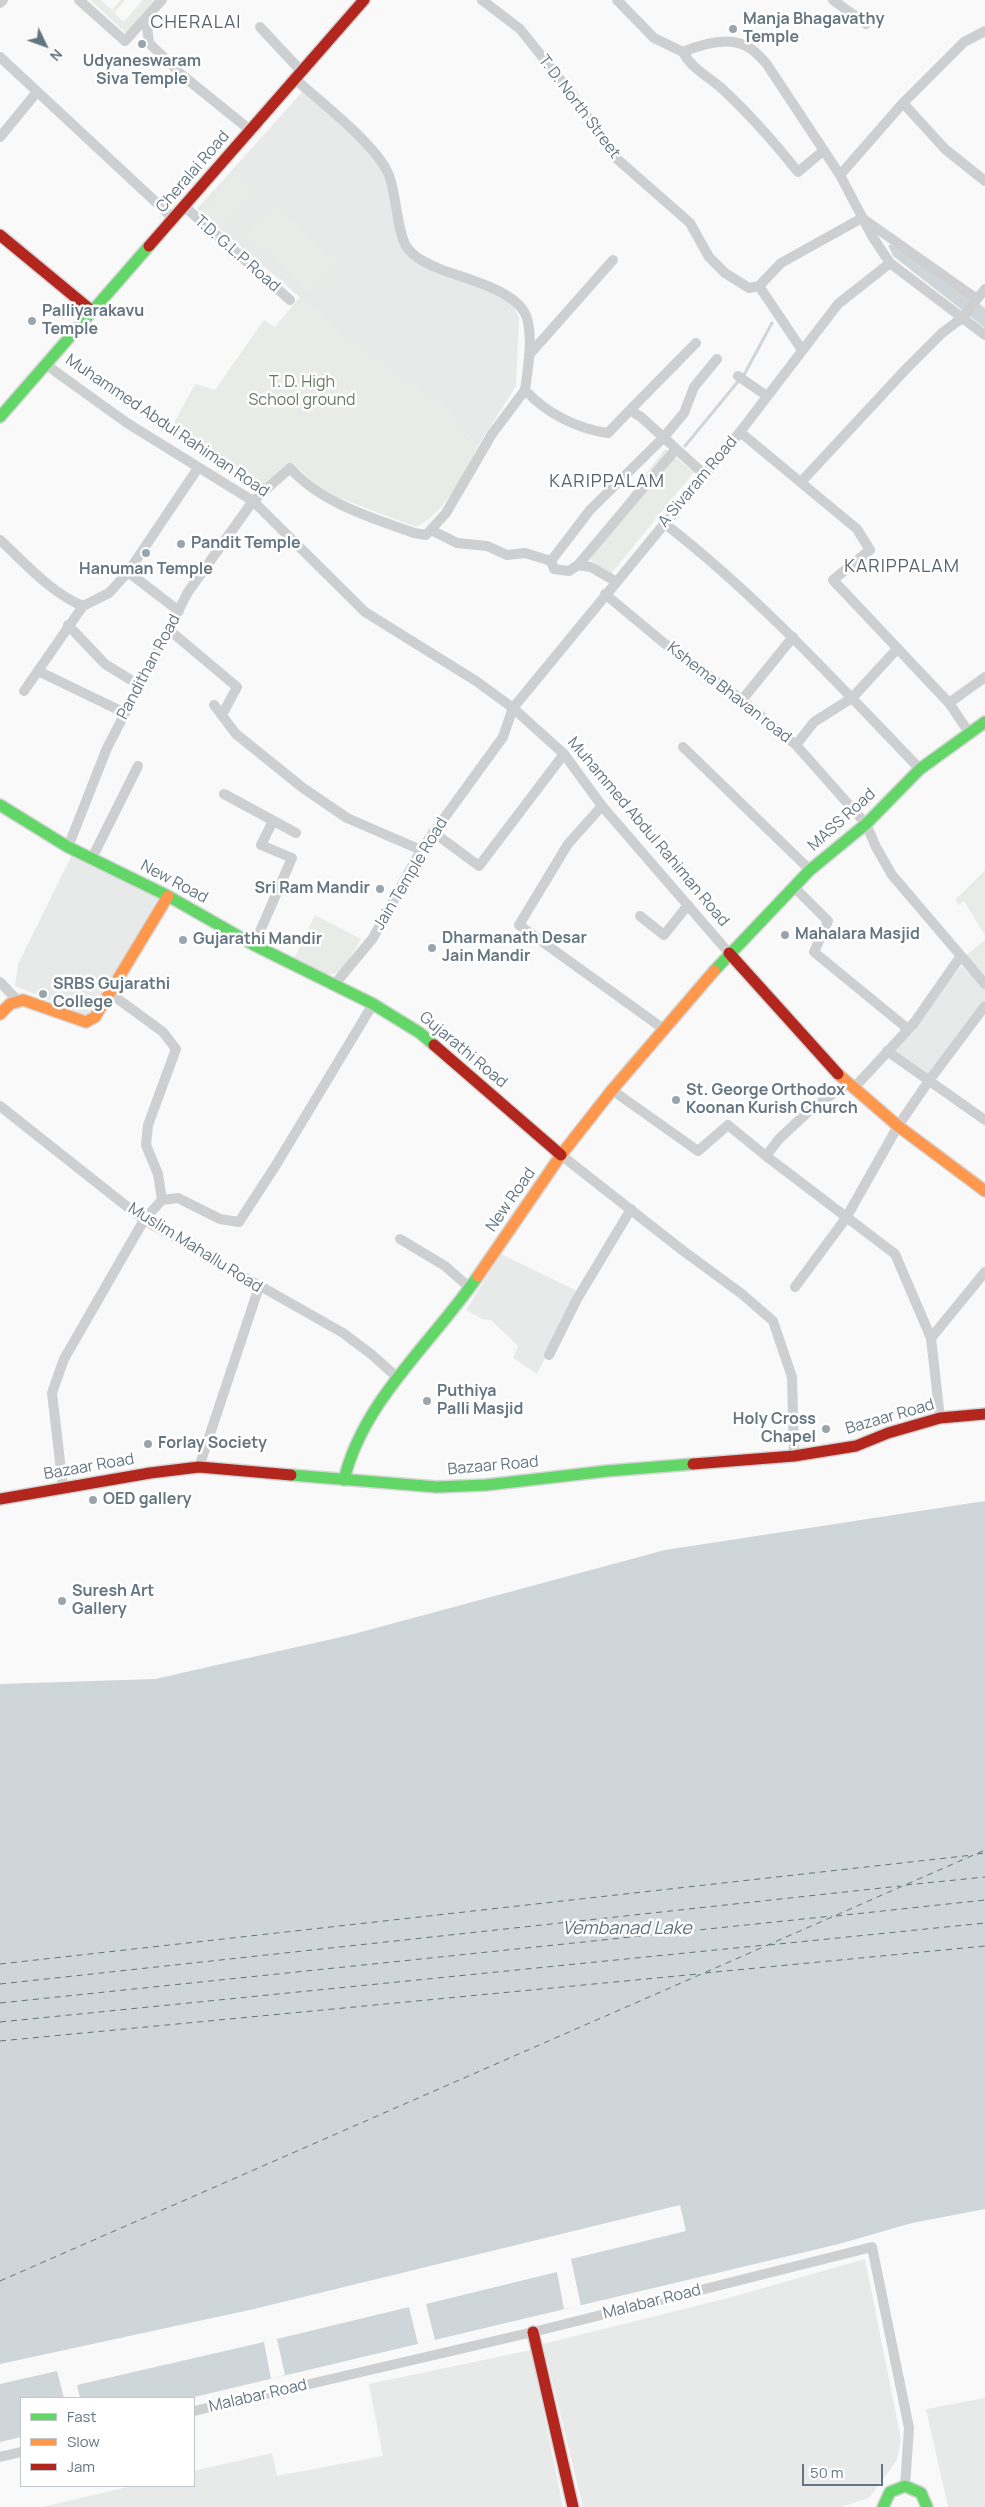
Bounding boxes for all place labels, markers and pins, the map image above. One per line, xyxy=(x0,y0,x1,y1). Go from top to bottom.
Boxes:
place label: Manja Bhagavathy Temple xyxy=(743,10,884,48)
marker: Manja Bhagavathy Temple xyxy=(727,23,739,35)
marker: Udyaneswaram Siva Temple xyxy=(136,38,148,50)
place label: Udyaneswaram Siva Temple xyxy=(83,52,201,90)
place label: Palliyarakavu Temple xyxy=(42,302,144,340)
marker: Palliyarakavu Temple xyxy=(26,315,38,327)
place label: Pandit Temple xyxy=(191,534,301,554)
marker: Pandit Temple xyxy=(175,538,187,550)
marker: Hanuman Temple xyxy=(140,547,152,559)
place label: Hanuman Temple xyxy=(79,560,213,580)
place label: Sri Ram Mandir xyxy=(255,879,370,899)
marker: Sri Ram Mandir xyxy=(374,883,386,895)
place label: Mahalara Masjid xyxy=(795,925,920,945)
place label: Dharmanath Desar Jain Mandir xyxy=(442,929,587,967)
marker: Mahalara Masjid xyxy=(779,929,791,941)
place label: Gujarathi Mandir xyxy=(193,930,322,950)
marker: Gujarathi Mandir xyxy=(177,934,189,946)
marker: Dharmanath Desar Jain Mandir xyxy=(426,942,438,954)
place label: SRBS Gujarathi College xyxy=(53,975,170,1013)
marker: SRBS Gujarathi College xyxy=(37,988,49,1000)
place label: St. George Orthodox Koonan Kurish Church xyxy=(686,1081,858,1119)
marker: St. George Orthodox Koonan Kurish Church xyxy=(670,1094,682,1106)
place label: Puthiya Palli Masjid xyxy=(437,1382,523,1420)
marker: Puthiya Palli Masjid xyxy=(421,1395,433,1407)
place label: Holy Cross Chapel xyxy=(733,1410,816,1448)
marker: Holy Cross Chapel xyxy=(820,1423,832,1435)
place label: Forlay Society xyxy=(158,1434,267,1454)
marker: Forlay Society xyxy=(142,1438,154,1450)
place label: OED gallery xyxy=(103,1490,192,1510)
marker: OED gallery xyxy=(87,1494,99,1506)
place label: Suresh Art Gallery xyxy=(72,1582,154,1620)
marker: Suresh Art Gallery xyxy=(56,1595,68,1607)

